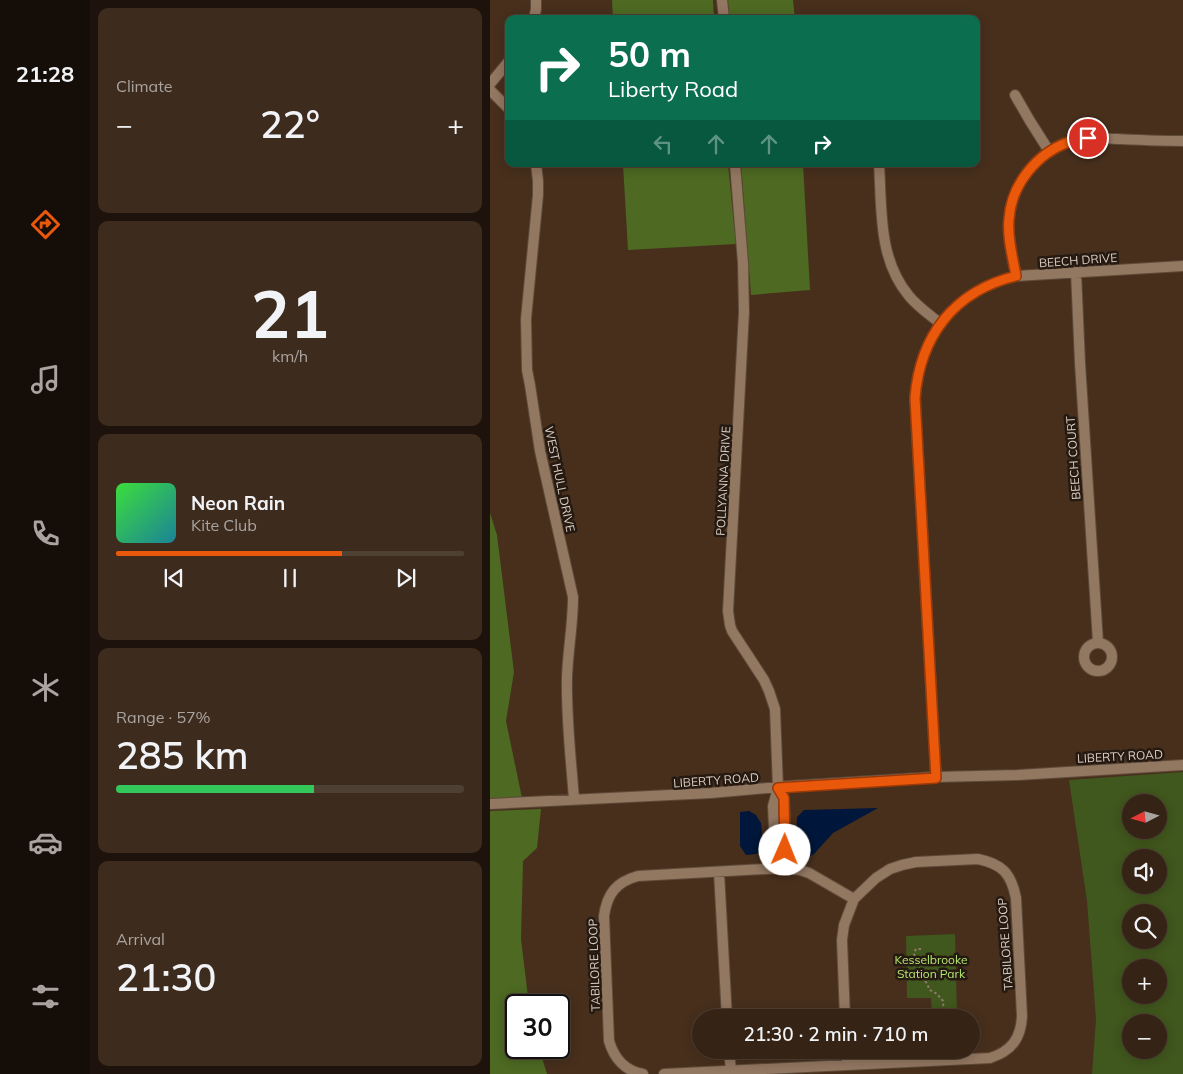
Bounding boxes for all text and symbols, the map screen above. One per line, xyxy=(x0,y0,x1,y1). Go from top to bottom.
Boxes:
text: 50 m xyxy=(608,32,691,76)
icon: right xyxy=(525,35,590,100)
text: 21:28 xyxy=(16,60,74,88)
text: Liberty Road xyxy=(608,75,738,103)
text: Climate xyxy=(116,76,172,96)
text: 22° xyxy=(260,100,320,148)
text: − xyxy=(116,107,133,142)
text: + xyxy=(447,107,464,142)
pin xyxy=(1067,117,1109,159)
icon: arrive xyxy=(1074,124,1102,152)
icon: left xyxy=(649,130,677,158)
icon: ahead xyxy=(702,130,730,158)
icon: ahead xyxy=(755,130,783,158)
icon: right xyxy=(808,130,836,158)
icon: directions xyxy=(28,207,63,242)
street label: BEECH DRIVE xyxy=(1038,250,1118,270)
text: 21 xyxy=(251,273,329,354)
text: km/h xyxy=(272,346,308,366)
icon: music xyxy=(28,362,63,397)
street label: BEECH COURT xyxy=(1063,415,1083,500)
street label: WEST HULL DRIVE xyxy=(541,425,579,533)
street label: POLLYANNA DRIVE xyxy=(713,426,733,536)
text: Neon Rain xyxy=(191,491,285,515)
text: Kite Club xyxy=(191,515,257,535)
icon: phone xyxy=(28,516,63,551)
icon: previous xyxy=(160,564,188,592)
icon: pause xyxy=(276,564,304,592)
icon: next xyxy=(392,564,420,592)
icon: climate xyxy=(28,670,63,705)
text: Range · 57% xyxy=(116,707,211,727)
text: 285 km xyxy=(116,731,249,779)
street label: LIBERTY ROAD xyxy=(1077,746,1163,766)
street label: LIBERTY ROAD xyxy=(673,770,759,790)
north arrow xyxy=(1122,794,1168,839)
map controls xyxy=(1122,794,1167,1059)
position arrow xyxy=(758,823,810,875)
icon: car xyxy=(28,825,63,860)
button: sound xyxy=(1122,849,1167,894)
street label: TABILORE LOOP xyxy=(994,897,1016,991)
button: search xyxy=(1122,904,1167,949)
street label: TABILORE LOOP xyxy=(585,918,603,1012)
text: Arrival xyxy=(116,929,165,949)
park label: Kesselbrooke Station Park xyxy=(894,952,968,981)
text: 21:30 xyxy=(116,953,216,1001)
button: + xyxy=(1122,959,1167,1004)
icon: filters xyxy=(28,979,63,1014)
speed limit sign: 30 xyxy=(505,994,570,1059)
button: − xyxy=(1122,1014,1167,1059)
text: 21:30 · 2 min · 710 m xyxy=(743,1022,929,1046)

